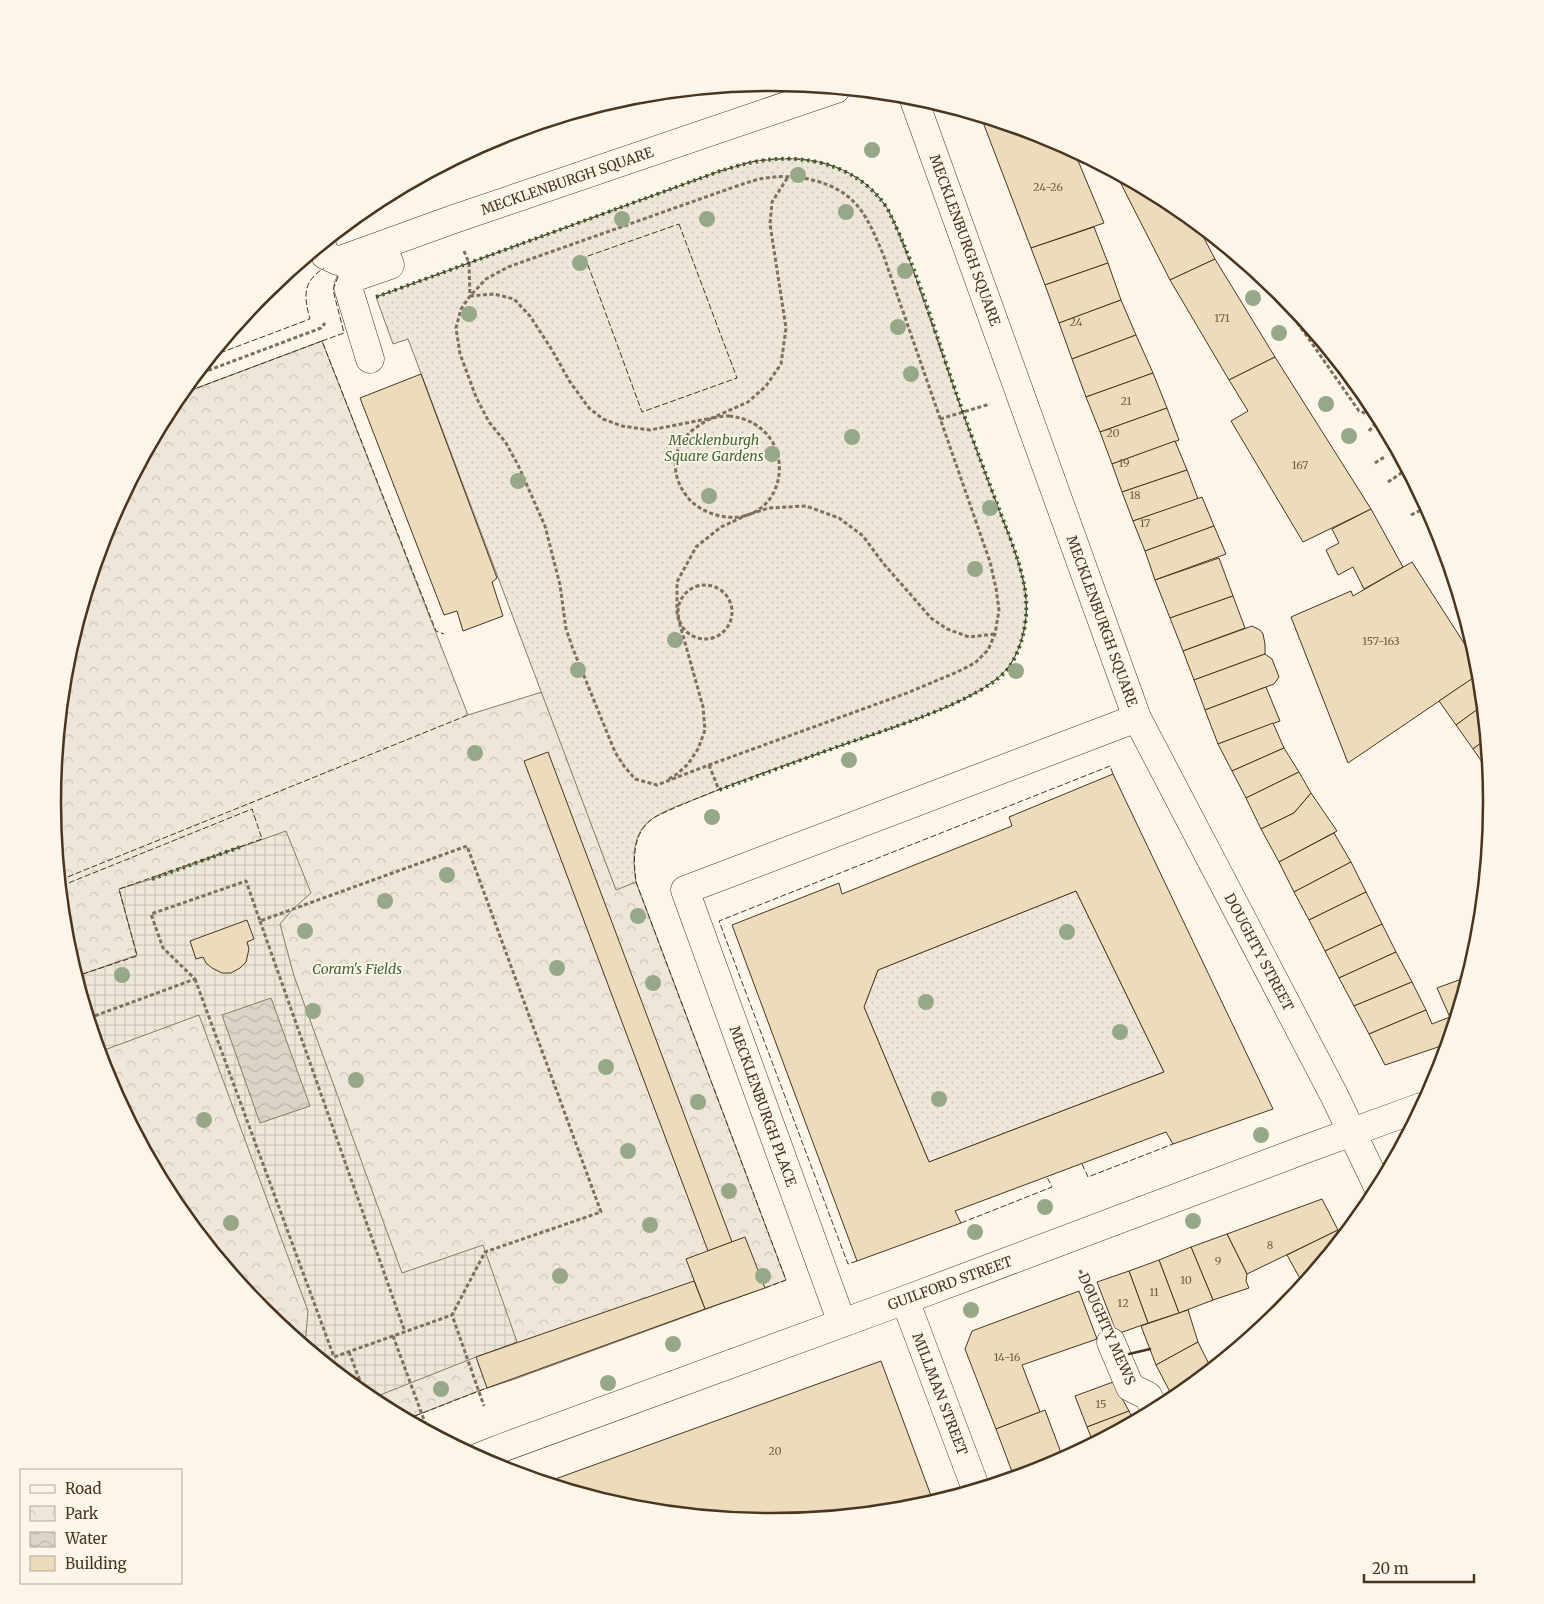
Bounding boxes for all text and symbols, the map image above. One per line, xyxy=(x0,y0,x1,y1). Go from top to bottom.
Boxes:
street label: MECKLENBURGH SQUARE xyxy=(478,143,656,219)
street label: MECKLENBURGH SQUARE xyxy=(926,152,1004,328)
house number: 24-26 xyxy=(1033,180,1063,194)
house number: 171 xyxy=(1214,311,1230,325)
house number: 24 xyxy=(1070,315,1083,329)
house number: 21 xyxy=(1120,394,1132,408)
house number: 20 xyxy=(1106,426,1120,440)
park label: Mecklenburgh Square Gardens xyxy=(664,431,764,465)
house number: 19 xyxy=(1118,456,1130,470)
house number: 167 xyxy=(1292,458,1308,472)
house number: 18 xyxy=(1129,488,1141,502)
house number: 17 xyxy=(1140,516,1150,530)
street label: MECKLENBURGH SQUARE xyxy=(1063,533,1141,709)
house number: 157-163 xyxy=(1362,634,1400,648)
street label: DOUGHTY STREET xyxy=(1220,890,1298,1014)
park label: Coram's Fields xyxy=(312,960,402,978)
street label: MECKLENBURGH PLACE xyxy=(725,1023,801,1189)
house number: 8 xyxy=(1267,1238,1274,1252)
street label: GUILFORD STREET xyxy=(885,1252,1015,1314)
house number: 9 xyxy=(1215,1254,1222,1268)
street label: DOUGHTY MEWS xyxy=(1074,1270,1140,1388)
house number: 10 xyxy=(1180,1273,1192,1287)
house number: 11 xyxy=(1149,1285,1159,1299)
house number: 12 xyxy=(1117,1296,1129,1310)
street label: MILLMAN STREET xyxy=(908,1330,972,1458)
house number: 14-16 xyxy=(994,1350,1021,1364)
house number: 15 xyxy=(1095,1397,1107,1411)
house number: 20 xyxy=(768,1444,782,1458)
legend xyxy=(20,1469,182,1584)
text: Road xyxy=(65,1479,101,1498)
text: Park xyxy=(65,1504,99,1523)
text: Water xyxy=(64,1529,108,1548)
scale bar xyxy=(1364,1552,1474,1584)
text: Building xyxy=(65,1554,127,1573)
text: 20 m xyxy=(1372,1559,1409,1578)

